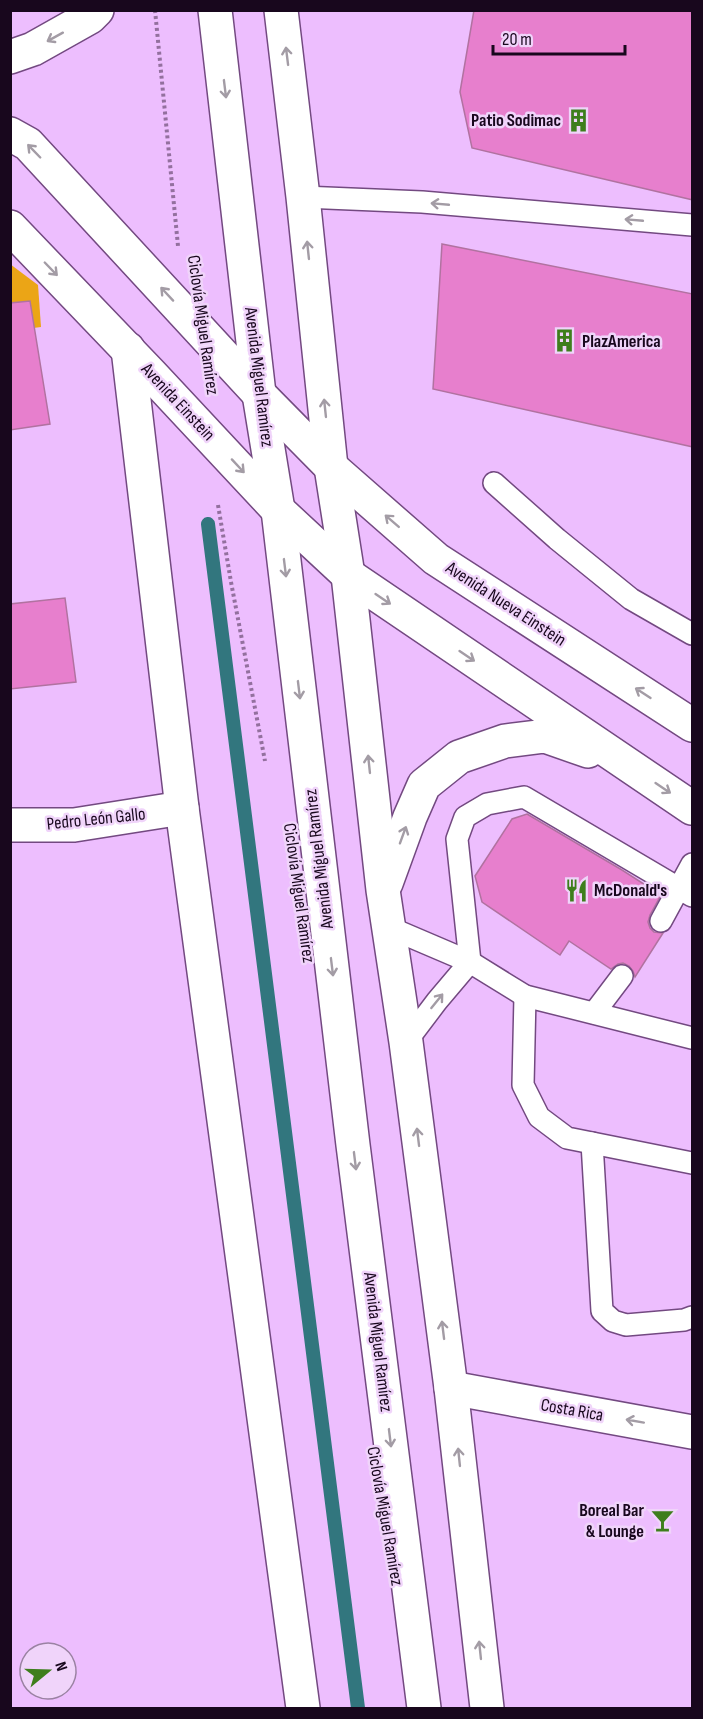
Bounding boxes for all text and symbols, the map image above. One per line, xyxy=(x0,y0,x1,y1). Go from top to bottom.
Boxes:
scale bar xyxy=(493,18,625,56)
text: 20 m xyxy=(502,29,532,50)
one-way arrow xyxy=(47,32,65,43)
one-way arrow xyxy=(281,47,292,67)
one-way arrow xyxy=(219,79,230,99)
building icon: Patio Sodimac xyxy=(566,107,592,133)
place label: Patio Sodimac xyxy=(471,110,561,131)
one-way arrow xyxy=(27,143,41,158)
one-way arrow xyxy=(430,198,450,209)
one-way arrow xyxy=(625,214,645,225)
one-way arrow xyxy=(303,241,314,261)
street label: Ciclovía Miguel Ramírez xyxy=(183,254,223,397)
one-way arrow xyxy=(44,262,58,277)
one-way arrow xyxy=(160,286,174,301)
street label: Avenida Miguel Ramírez xyxy=(240,305,278,449)
building icon: PlazAmerica xyxy=(551,328,577,354)
place label: PlazAmerica xyxy=(582,331,661,352)
street label: Avenida Einstein xyxy=(136,358,219,445)
one-way arrow xyxy=(319,399,330,419)
one-way arrow xyxy=(230,459,245,474)
one-way arrow xyxy=(384,514,400,527)
street label: Avenida Nueva Einstein xyxy=(441,557,570,651)
one-way arrow xyxy=(279,558,290,577)
one-way arrow xyxy=(375,593,391,605)
one-way arrow xyxy=(458,650,475,662)
one-way arrow xyxy=(294,680,305,700)
one-way arrow xyxy=(636,687,652,699)
one-way arrow xyxy=(363,754,374,774)
one-way arrow xyxy=(655,782,671,794)
street label: Avenida Miguel Ramírez xyxy=(300,787,338,931)
street label: Pedro León Gallo xyxy=(46,803,146,835)
street label: Ciclovía Miguel Ramírez xyxy=(279,822,319,965)
one-way arrow xyxy=(399,826,410,845)
restaurant icon: McDonald's xyxy=(563,877,589,903)
place label: McDonald's xyxy=(594,880,667,901)
one-way arrow xyxy=(327,957,338,977)
one-way arrow xyxy=(430,994,444,1009)
one-way arrow xyxy=(413,1127,424,1147)
one-way arrow xyxy=(349,1151,360,1170)
street label: Avenida Miguel Ramírez xyxy=(359,1270,397,1414)
one-way arrow xyxy=(438,1321,449,1340)
street label: Costa Rica xyxy=(539,1394,605,1426)
one-way arrow xyxy=(626,1415,645,1426)
one-way arrow xyxy=(384,1427,395,1447)
street label: Ciclovía Miguel Ramírez xyxy=(362,1445,408,1588)
one-way arrow xyxy=(453,1447,464,1467)
place label: Boreal Bar & Lounge xyxy=(579,1500,644,1542)
bar icon: Boreal Bar & Lounge xyxy=(649,1507,675,1533)
north arrow xyxy=(18,1641,78,1701)
one-way arrow xyxy=(474,1641,485,1661)
text: N xyxy=(50,1659,71,1674)

